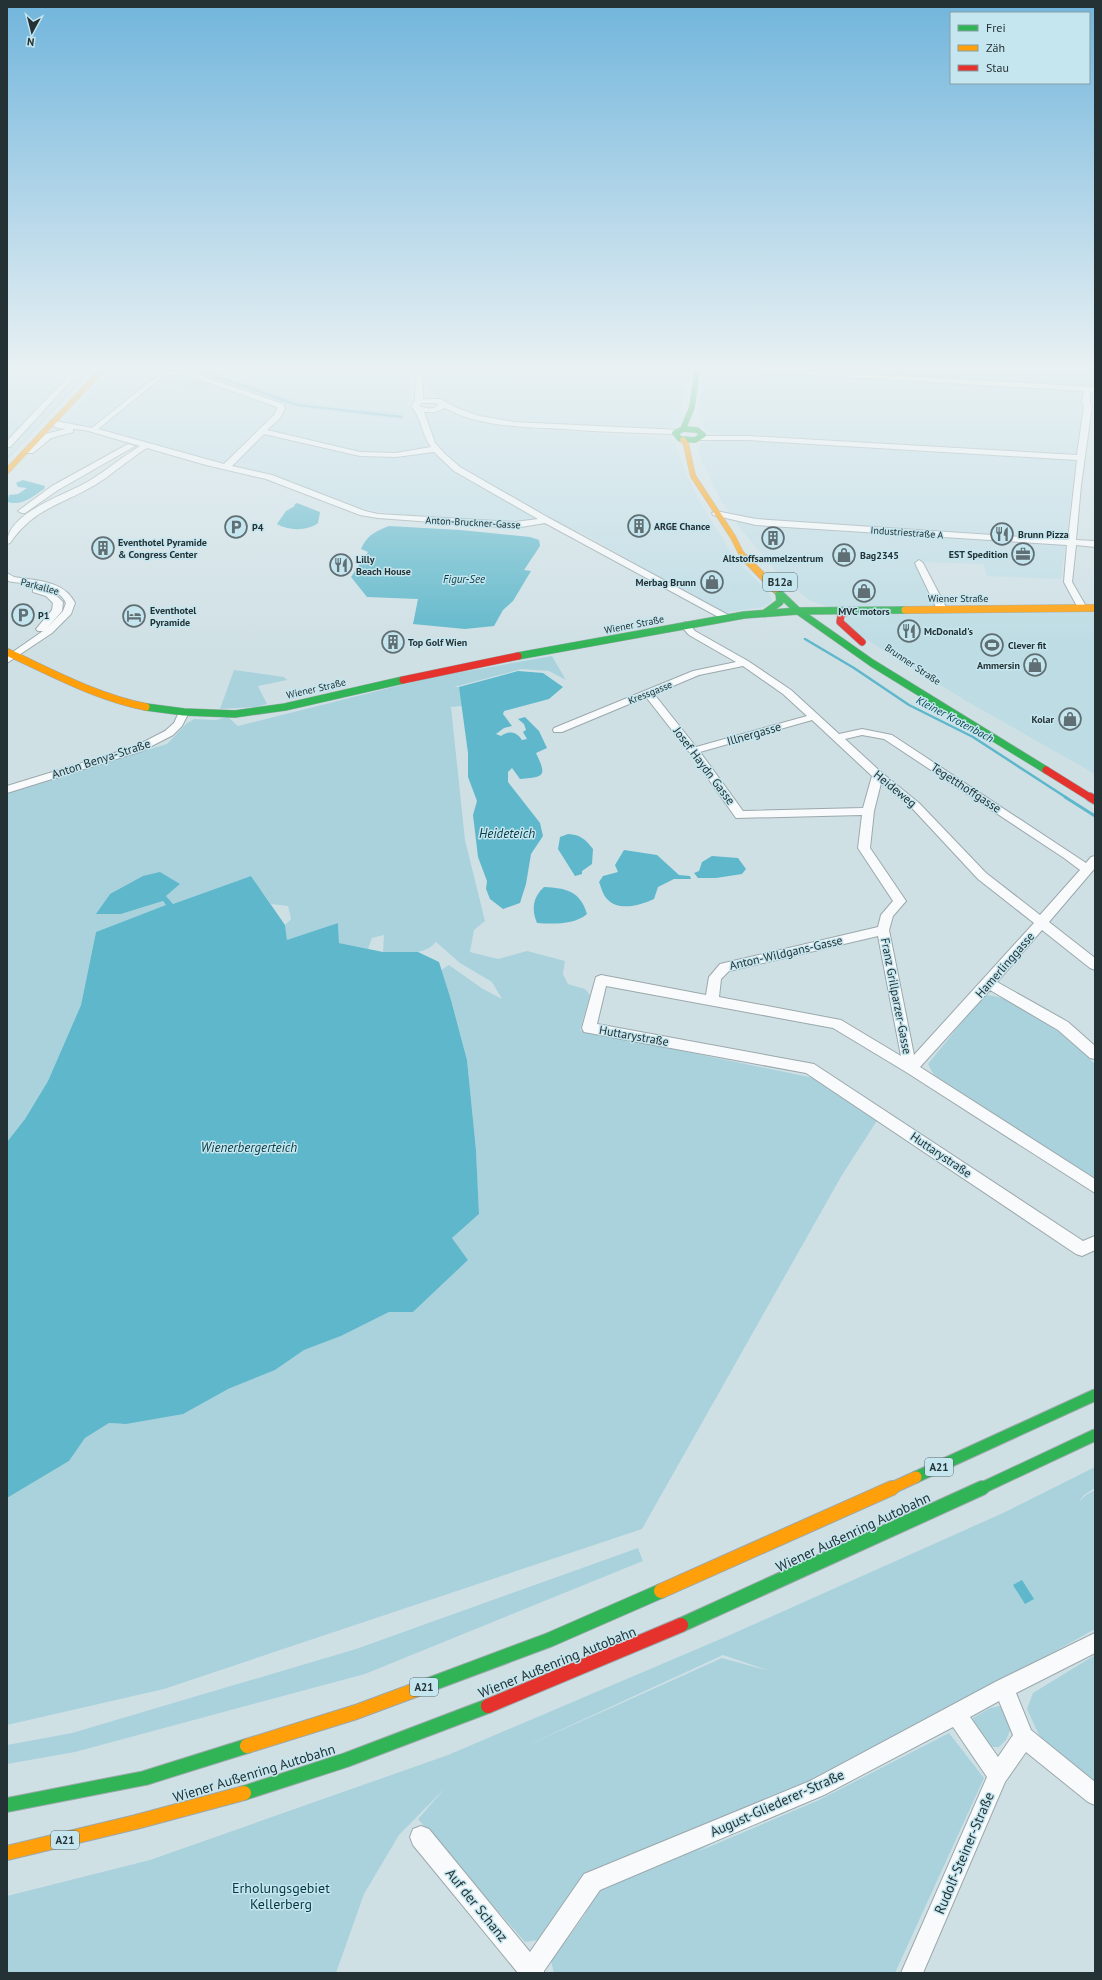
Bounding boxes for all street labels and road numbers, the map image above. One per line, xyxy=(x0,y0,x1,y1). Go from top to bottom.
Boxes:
street label: Anton-Bruckner-Gasse xyxy=(425,514,521,531)
street label: Industriestraße A xyxy=(870,523,944,542)
road number: B12a xyxy=(763,573,797,591)
street label: Parkallee xyxy=(19,575,61,598)
street label: Wiener Straße xyxy=(928,592,988,605)
street label: Wiener Straße xyxy=(603,612,665,637)
street label: Brunner Straße xyxy=(882,641,943,688)
street label: Wiener Straße xyxy=(285,675,347,702)
street label: Kressgasse xyxy=(626,678,674,707)
street label: Illnergasse xyxy=(725,719,783,748)
street label: Josef Haydn Gasse xyxy=(670,723,739,808)
street label: Anton Benya-Straße xyxy=(50,735,152,782)
street label: Tegetthoffgasse xyxy=(928,759,1004,816)
street label: Heideweg xyxy=(871,767,920,810)
street label: Hamerlinggasse xyxy=(972,929,1037,1001)
street label: Anton-Wildgans-Gasse xyxy=(728,932,844,973)
street label: Franz Grillparzer-Gasse xyxy=(878,936,915,1055)
street label: Huttarystraße xyxy=(598,1022,670,1049)
street label: Huttarystraße xyxy=(908,1129,975,1181)
road number: A21 xyxy=(925,1458,953,1476)
street label: Wiener Außenring Autobahn xyxy=(773,1488,933,1576)
street label: Wiener Außenring Autobahn xyxy=(475,1622,639,1702)
road number: A21 xyxy=(410,1678,438,1696)
street label: Wiener Außenring Autobahn xyxy=(171,1740,337,1806)
street label: August-Gliederer-Straße xyxy=(707,1765,847,1841)
street label: Rudolf-Steiner-Straße xyxy=(930,1789,998,1917)
road number: A21 xyxy=(51,1831,79,1849)
street label: Auf der Schanz xyxy=(442,1865,512,1945)

